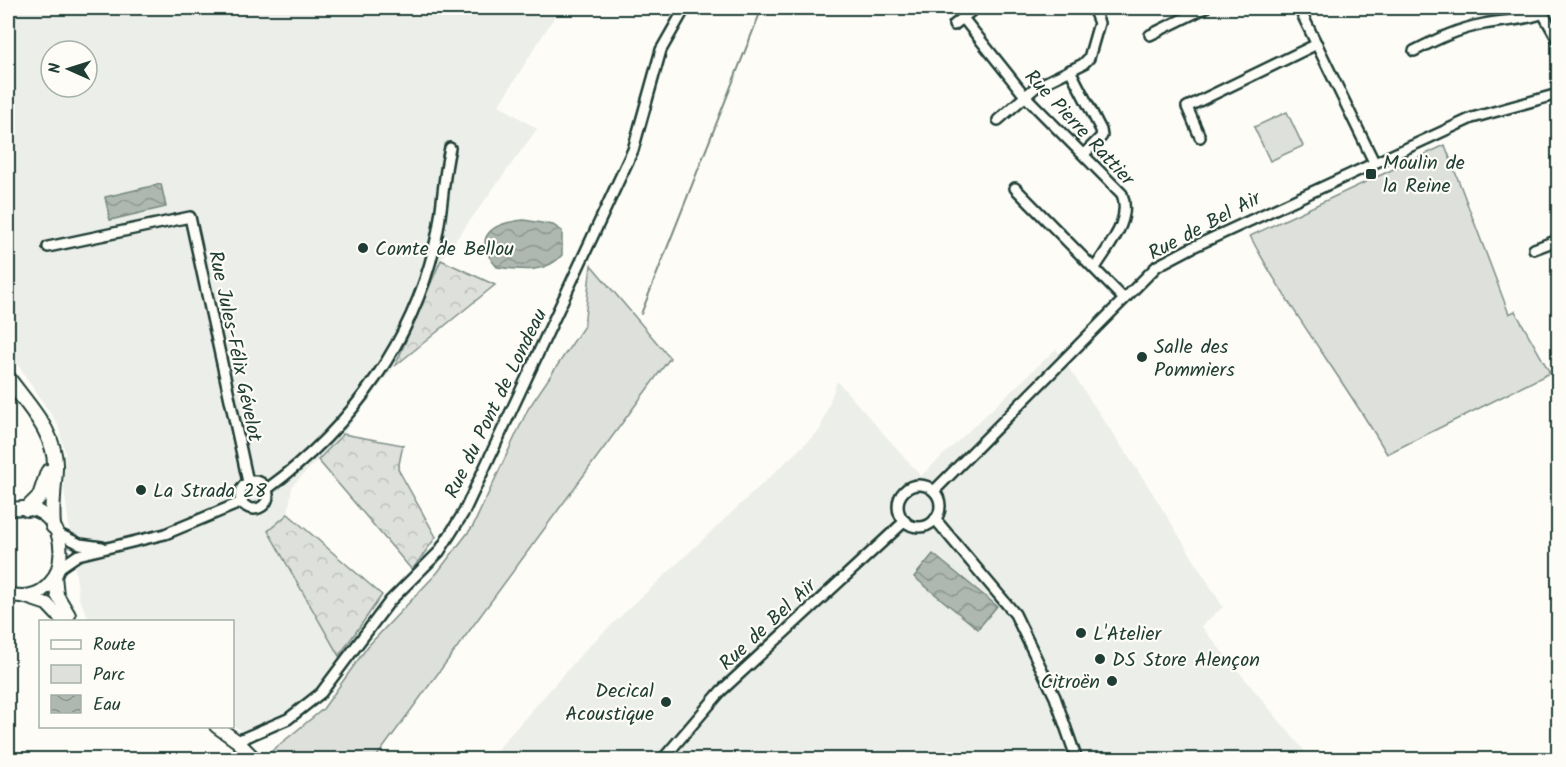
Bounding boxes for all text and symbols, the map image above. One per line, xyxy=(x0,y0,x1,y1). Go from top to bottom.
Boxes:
north arrow xyxy=(39,39,99,99)
text: N xyxy=(43,63,68,74)
street label: Rue Pierre Rattier xyxy=(1016,63,1142,195)
place label: Moulin de la Reine xyxy=(1383,148,1465,203)
marker: Moulin de la Reine xyxy=(1364,167,1378,181)
street label: Rue de Bel Air xyxy=(1143,183,1268,270)
place label: Comte de Bellou xyxy=(375,234,514,266)
marker: Comte de Bellou xyxy=(356,241,370,255)
street label: Rue Jules-Félix Gévelot xyxy=(198,248,270,445)
street label: Rue du Pont de Londeau xyxy=(437,303,557,504)
place label: Salle des Pommiers xyxy=(1154,332,1235,387)
marker: Salle des Pommiers xyxy=(1135,350,1149,364)
place label: La Strada 28 xyxy=(153,476,268,508)
marker: La Strada 28 xyxy=(134,483,148,497)
street label: Rue de Bel Air xyxy=(712,571,825,679)
place label: L'Atelier xyxy=(1093,619,1162,651)
legend xyxy=(39,620,234,728)
marker: L'Atelier xyxy=(1074,626,1088,640)
text: Route xyxy=(93,631,135,660)
place label: DS Store Alençon xyxy=(1112,645,1260,677)
marker: DS Store Alençon xyxy=(1093,652,1107,666)
text: Parc xyxy=(93,661,125,690)
place label: Citroën xyxy=(1040,667,1100,699)
marker: Citroën xyxy=(1105,674,1119,688)
place label: Decical Acoustique xyxy=(565,676,654,731)
text: Eau xyxy=(93,691,121,720)
marker: Decical Acoustique xyxy=(659,695,673,709)

